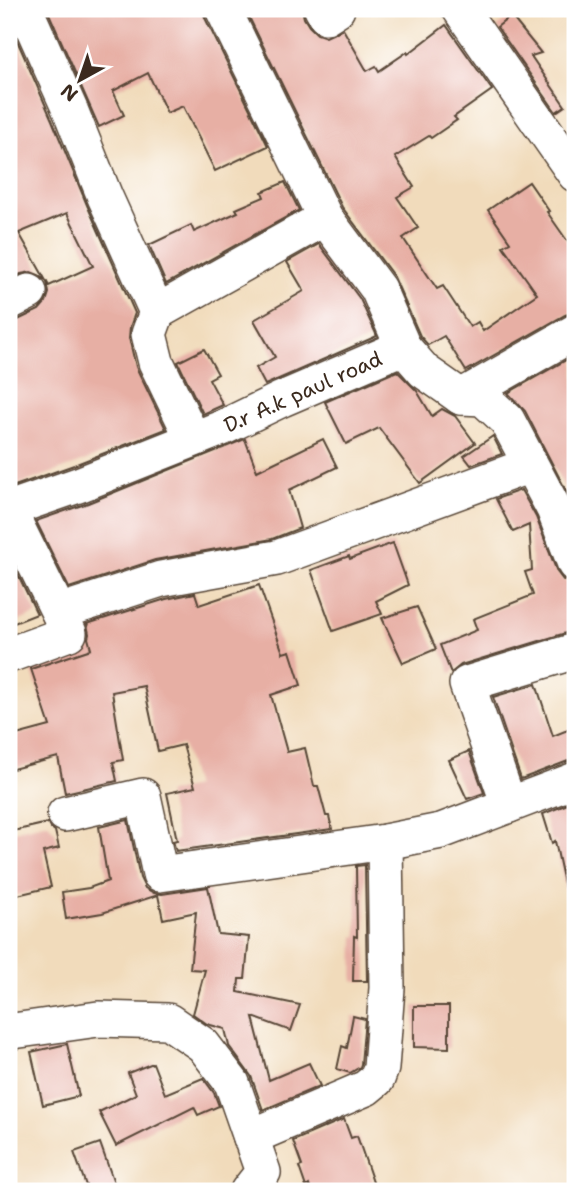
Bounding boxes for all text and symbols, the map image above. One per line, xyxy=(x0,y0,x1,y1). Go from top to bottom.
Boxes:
north arrow xyxy=(46,46,116,116)
text: N xyxy=(56,78,83,107)
street label: D.r A.k paul road xyxy=(220,345,386,439)

